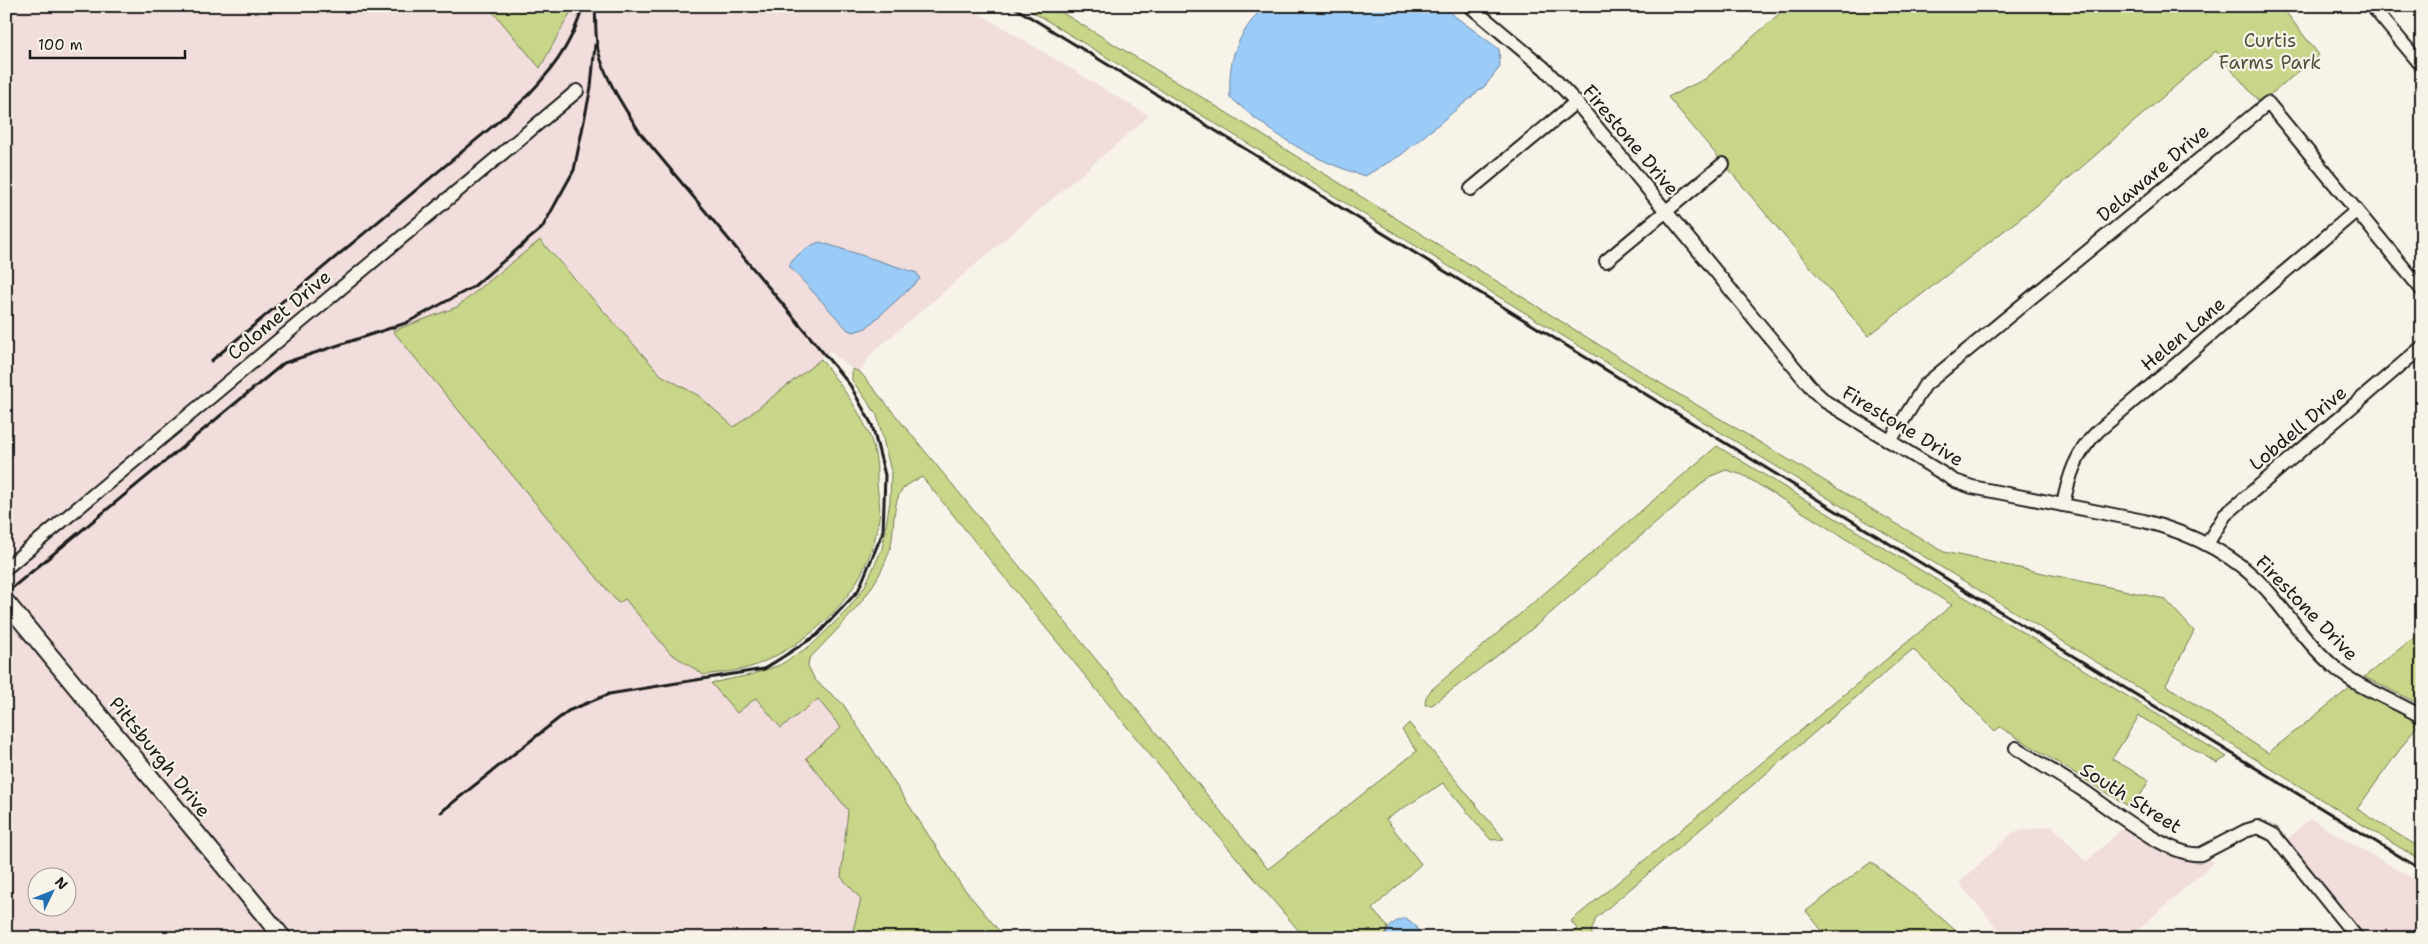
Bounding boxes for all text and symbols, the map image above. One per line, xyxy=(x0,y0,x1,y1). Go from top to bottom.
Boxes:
scale bar xyxy=(30,28,185,60)
park label: Curtis Farms Park xyxy=(2219,28,2321,75)
text: 100 m xyxy=(38,35,83,55)
street label: Firestone Drive xyxy=(1577,79,1685,201)
street label: Delaware Drive xyxy=(2092,119,2214,227)
street label: Colomet Drive xyxy=(222,264,336,366)
street label: Helen Lane xyxy=(2136,291,2230,377)
street label: Firestone Drive xyxy=(1838,380,1968,472)
street label: Lobdell Drive xyxy=(2244,380,2352,476)
street label: Firestone Drive xyxy=(2250,550,2364,666)
street label: Pittsburgh Drive xyxy=(104,692,216,822)
street label: South Street xyxy=(2076,757,2186,839)
north arrow xyxy=(28,866,78,916)
text: N xyxy=(51,873,72,893)

